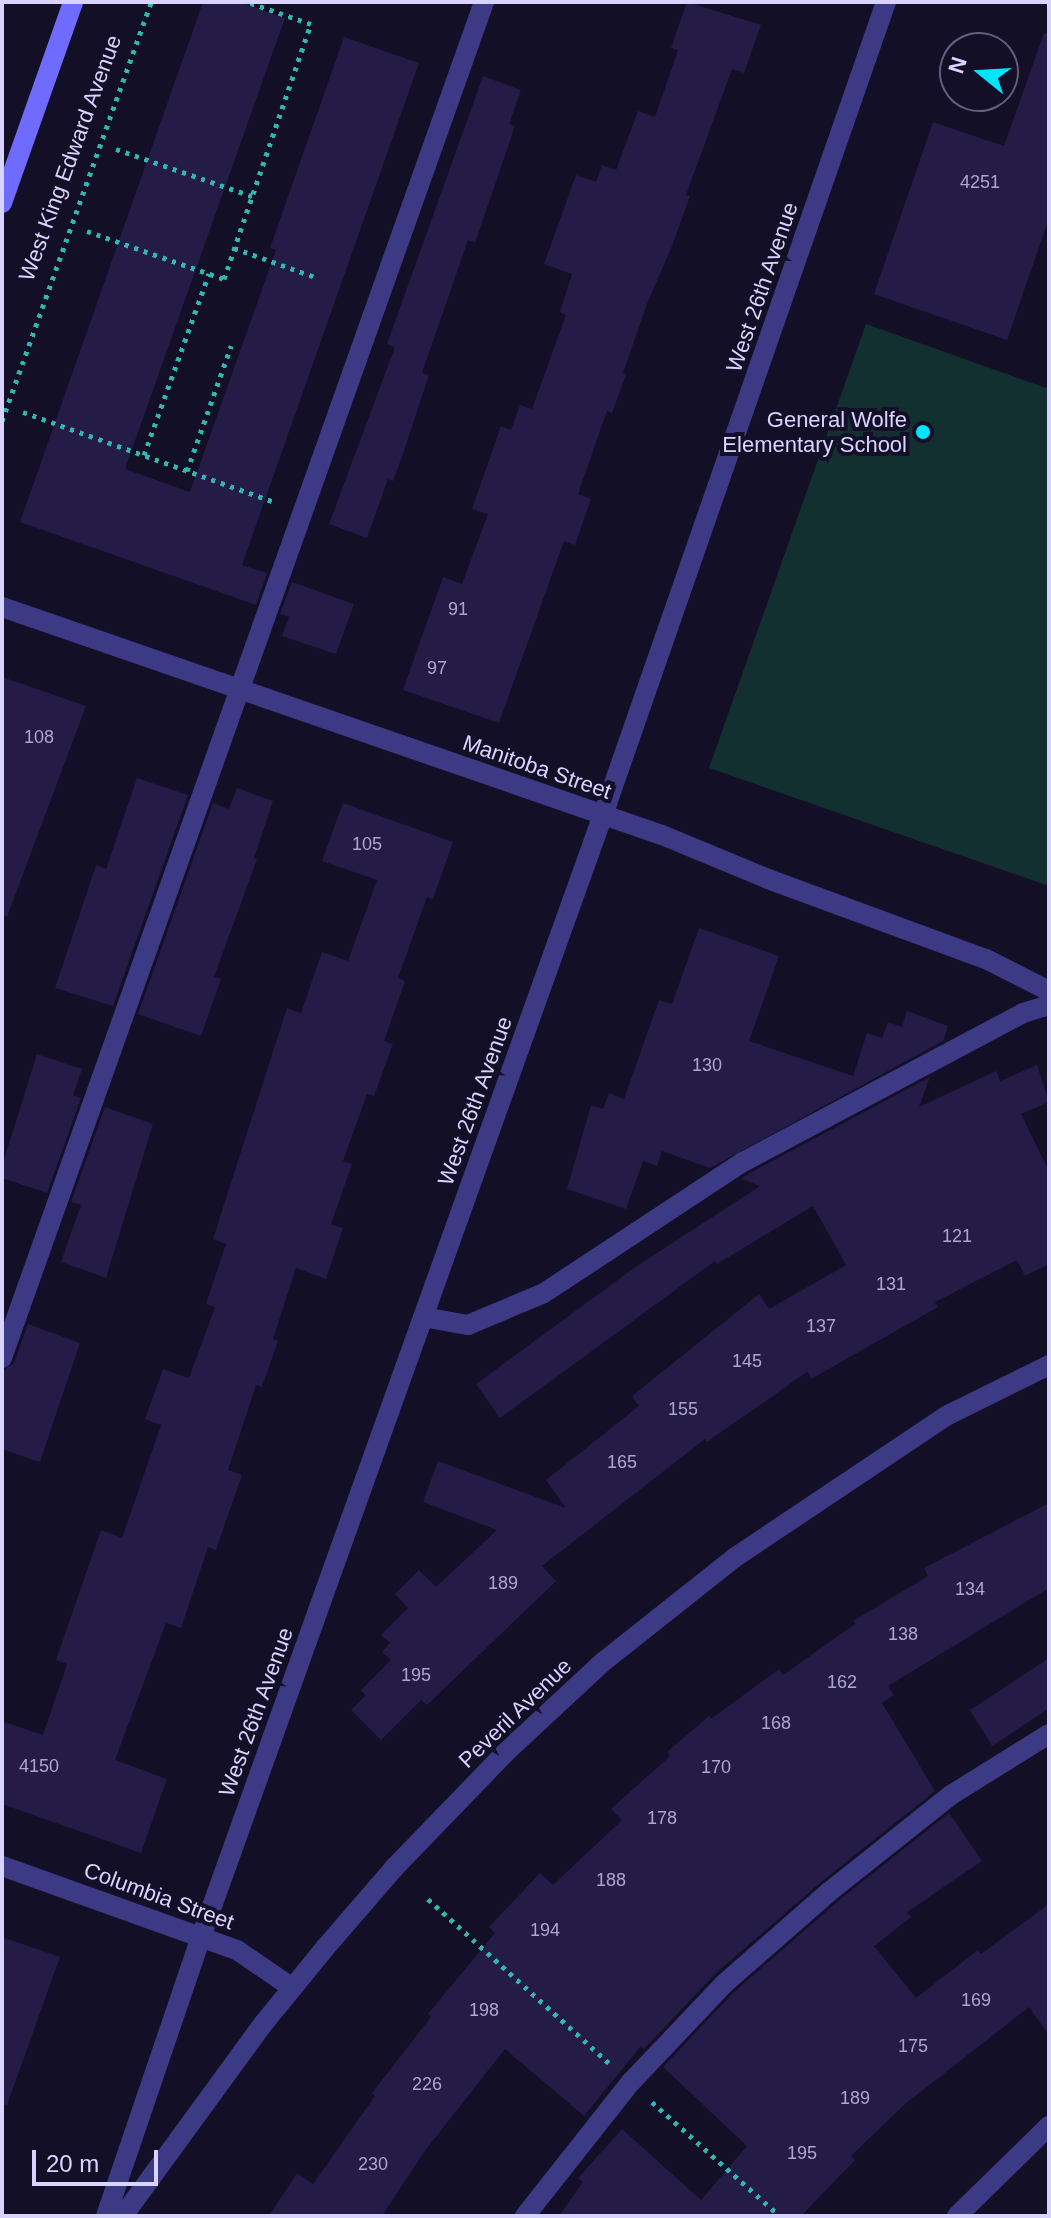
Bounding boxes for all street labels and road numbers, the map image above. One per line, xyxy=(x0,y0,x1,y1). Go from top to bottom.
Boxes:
street label: West King Edward Avenue xyxy=(13,31,127,285)
street label: West 26th Avenue xyxy=(720,198,804,376)
street label: Manitoba Street xyxy=(459,729,615,805)
street label: West 26th Avenue xyxy=(432,1012,518,1190)
street label: West 26th Avenue xyxy=(213,1623,299,1801)
street label: Peveril Avenue xyxy=(453,1652,577,1774)
street label: Columbia Street xyxy=(80,1857,238,1935)

